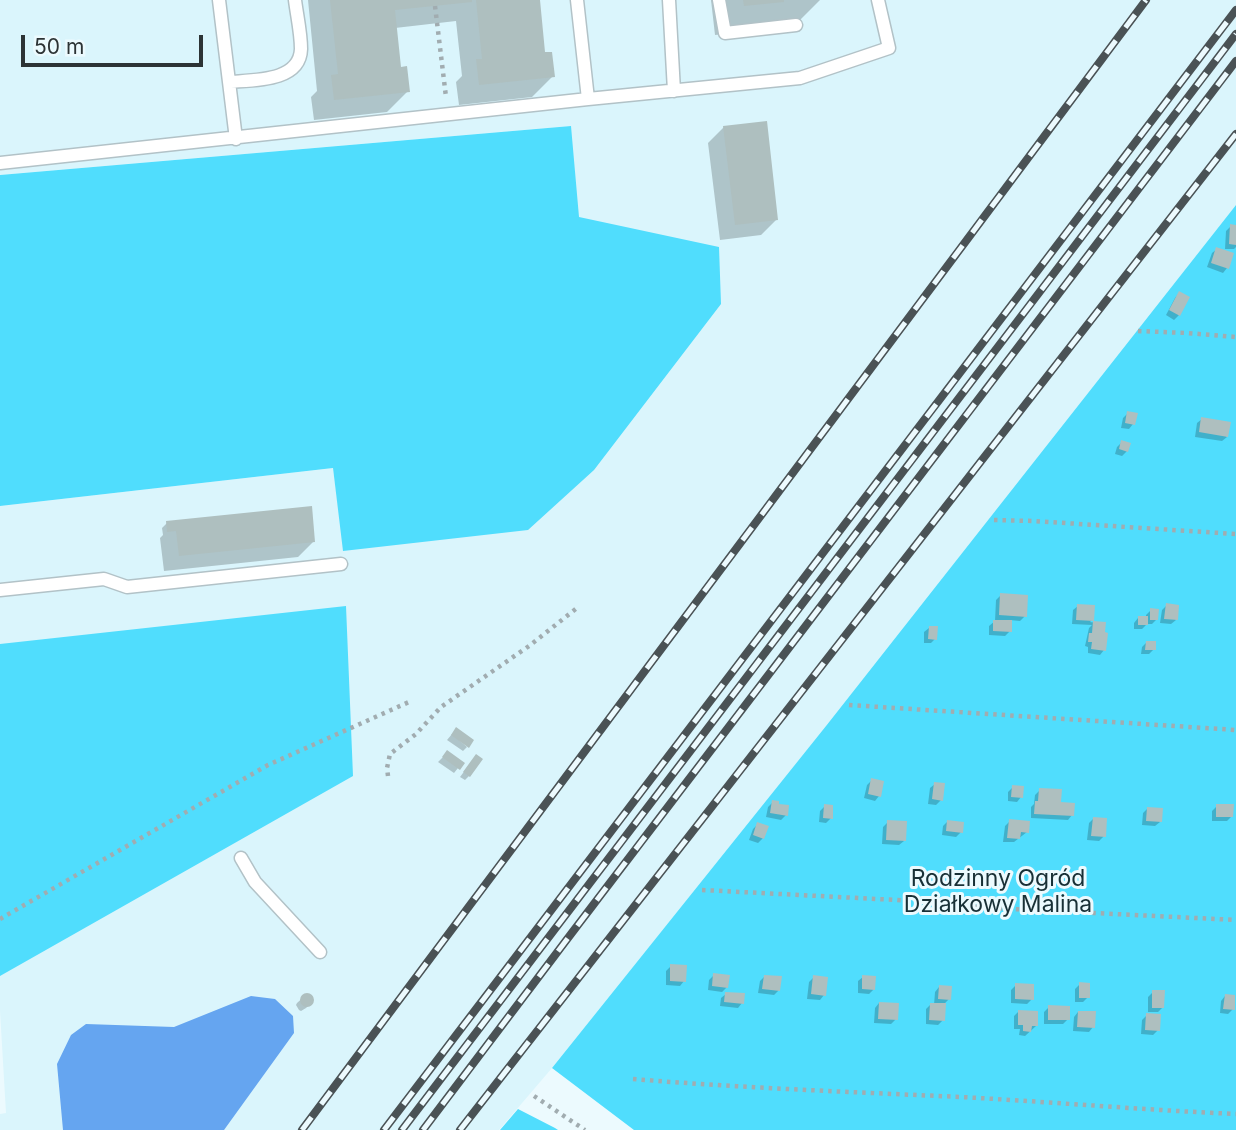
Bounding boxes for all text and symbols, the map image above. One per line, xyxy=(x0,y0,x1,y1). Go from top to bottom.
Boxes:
scale bar xyxy=(24,21,206,65)
text: 50 m xyxy=(34,34,84,59)
park label: Rodzinny Ogród Działkowy Malina xyxy=(904,865,1092,919)

